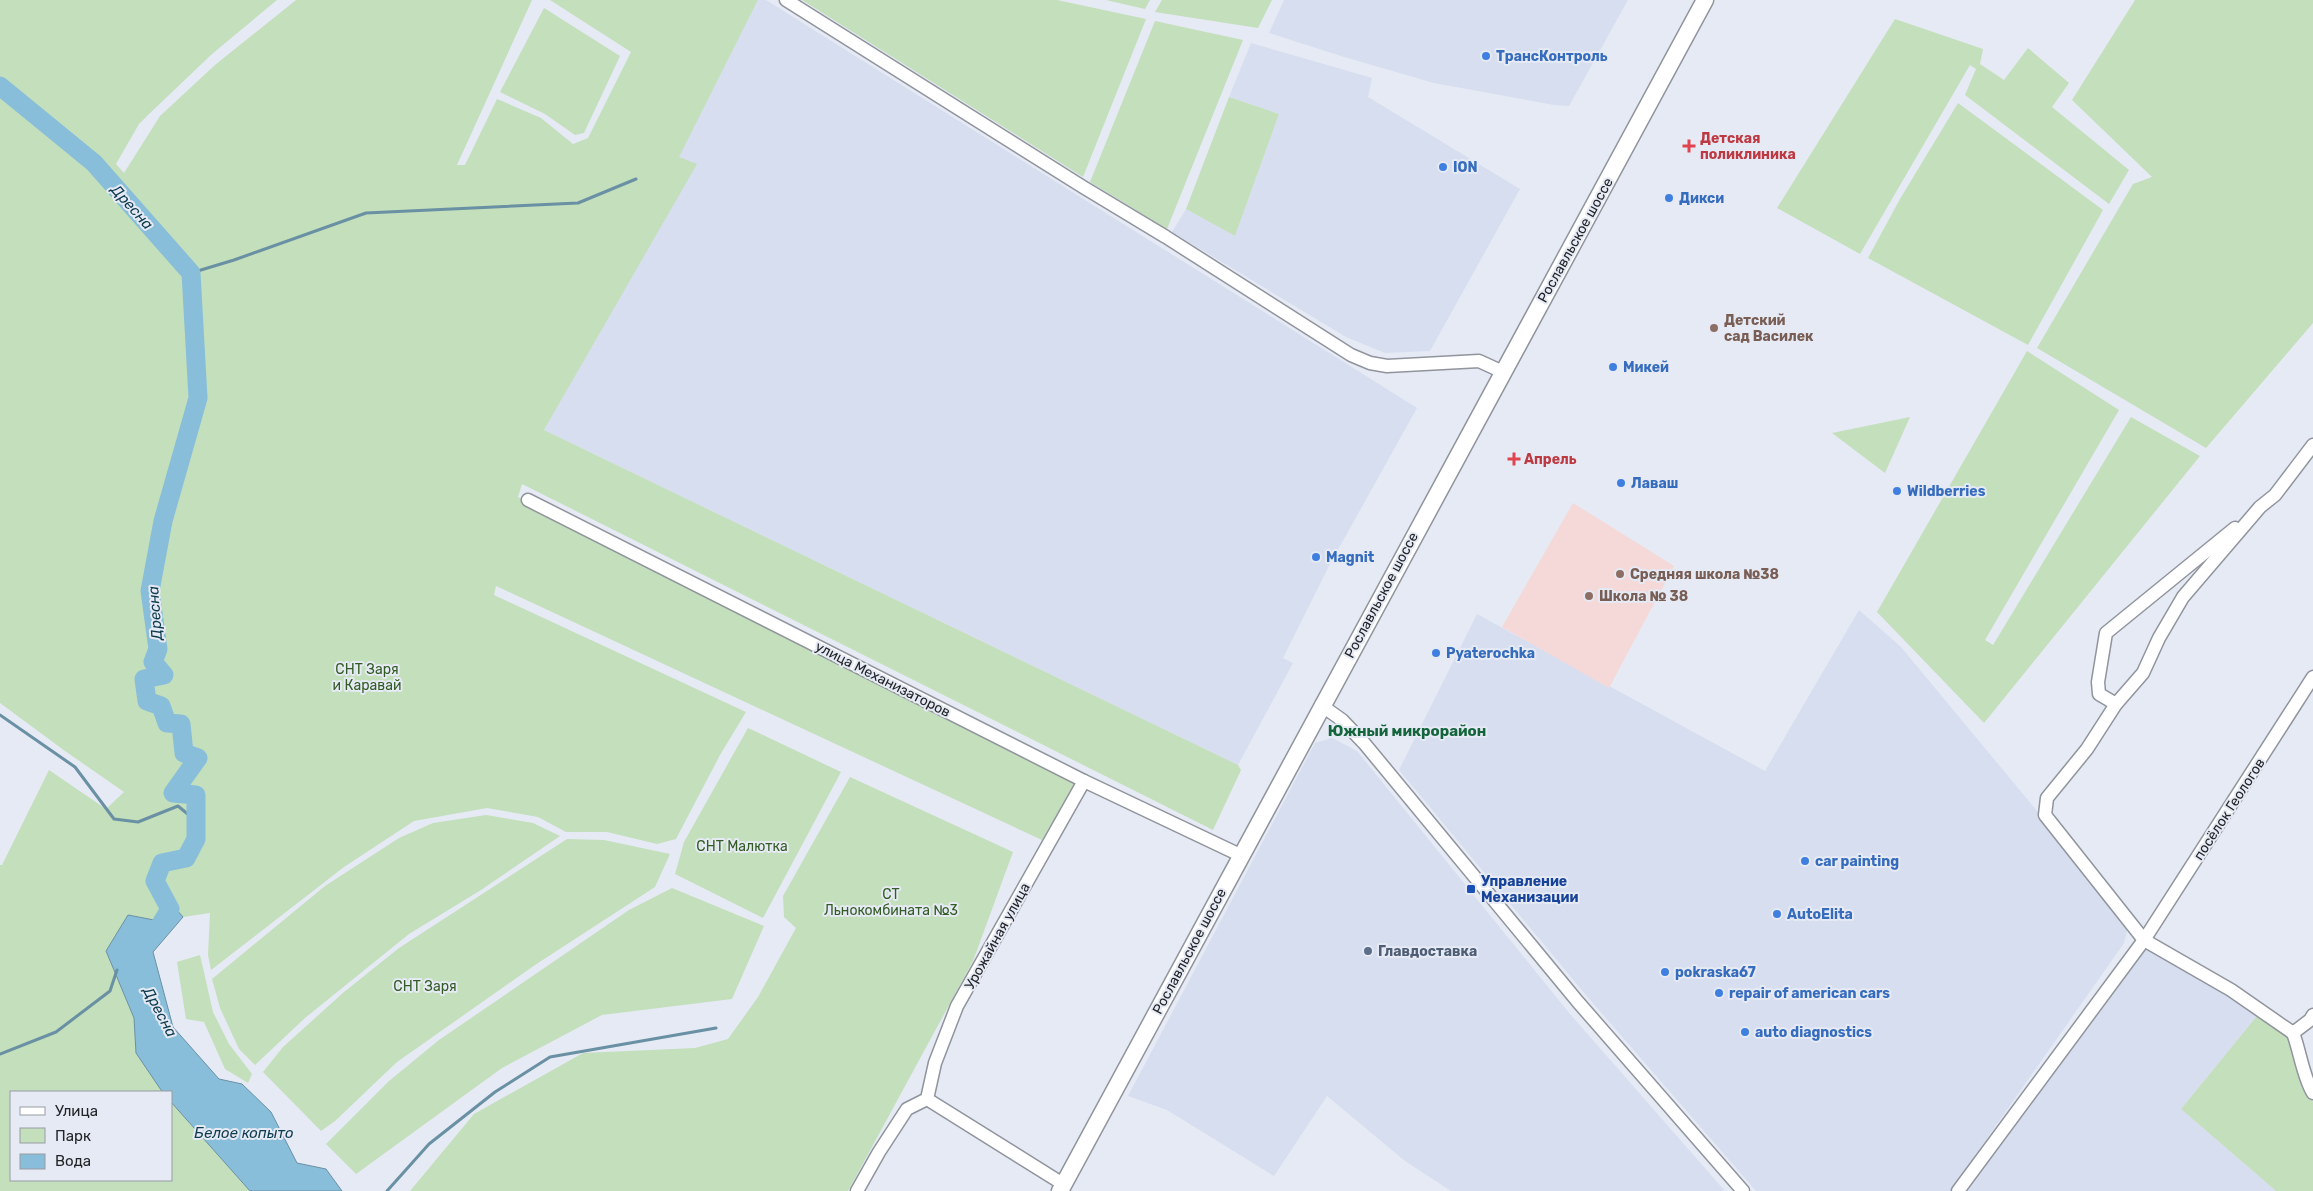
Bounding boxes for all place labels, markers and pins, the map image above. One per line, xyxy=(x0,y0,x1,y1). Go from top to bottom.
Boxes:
place label: ТрансКонтроль xyxy=(1496,48,1608,65)
marker: ТрансКонтроль xyxy=(1480,50,1492,62)
place label: Детская поликлиника xyxy=(1700,130,1796,163)
marker: Детская поликлиника xyxy=(1682,139,1696,153)
place label: ION xyxy=(1453,159,1478,176)
marker: ION xyxy=(1437,161,1449,173)
place label: Дикси xyxy=(1679,190,1724,207)
marker: Дикси xyxy=(1663,192,1675,204)
place label: Детский сад Василек xyxy=(1724,312,1814,345)
marker: Детский сад Василек xyxy=(1708,322,1720,334)
place label: Микей xyxy=(1623,359,1669,376)
marker: Микей xyxy=(1607,361,1619,373)
place label: Апрель xyxy=(1524,451,1577,468)
marker: Апрель xyxy=(1508,453,1520,465)
place label: Лаваш xyxy=(1631,475,1678,492)
marker: Лаваш xyxy=(1615,477,1627,489)
place label: Wildberries xyxy=(1907,483,1986,500)
marker: Wildberries xyxy=(1891,485,1903,497)
place label: Magnit xyxy=(1326,549,1375,566)
marker: Magnit xyxy=(1310,551,1322,563)
place label: Средняя школа №38 xyxy=(1630,566,1779,583)
marker: Средняя школа №38 xyxy=(1614,568,1626,580)
place label: Школа № 38 xyxy=(1599,588,1688,605)
marker: Школа № 38 xyxy=(1583,590,1595,602)
place label: Pyaterochka xyxy=(1446,645,1535,662)
marker: Pyaterochka xyxy=(1430,647,1442,659)
place label: car painting xyxy=(1815,853,1899,870)
marker: car painting xyxy=(1799,855,1811,867)
place label: Управление Механизации xyxy=(1481,873,1578,906)
marker: Управление Механизации xyxy=(1465,883,1477,895)
place label: AutoElita xyxy=(1787,906,1853,923)
marker: AutoElita xyxy=(1771,908,1783,920)
place label: Главдоставка xyxy=(1378,943,1477,960)
marker: Главдоставка xyxy=(1362,945,1374,957)
place label: pokraska67 xyxy=(1675,964,1756,981)
marker: pokraska67 xyxy=(1659,966,1671,978)
place label: repair of american cars xyxy=(1729,985,1890,1002)
marker: repair of american cars xyxy=(1713,987,1725,999)
place label: auto diagnostics xyxy=(1755,1024,1872,1041)
marker: auto diagnostics xyxy=(1739,1026,1751,1038)

